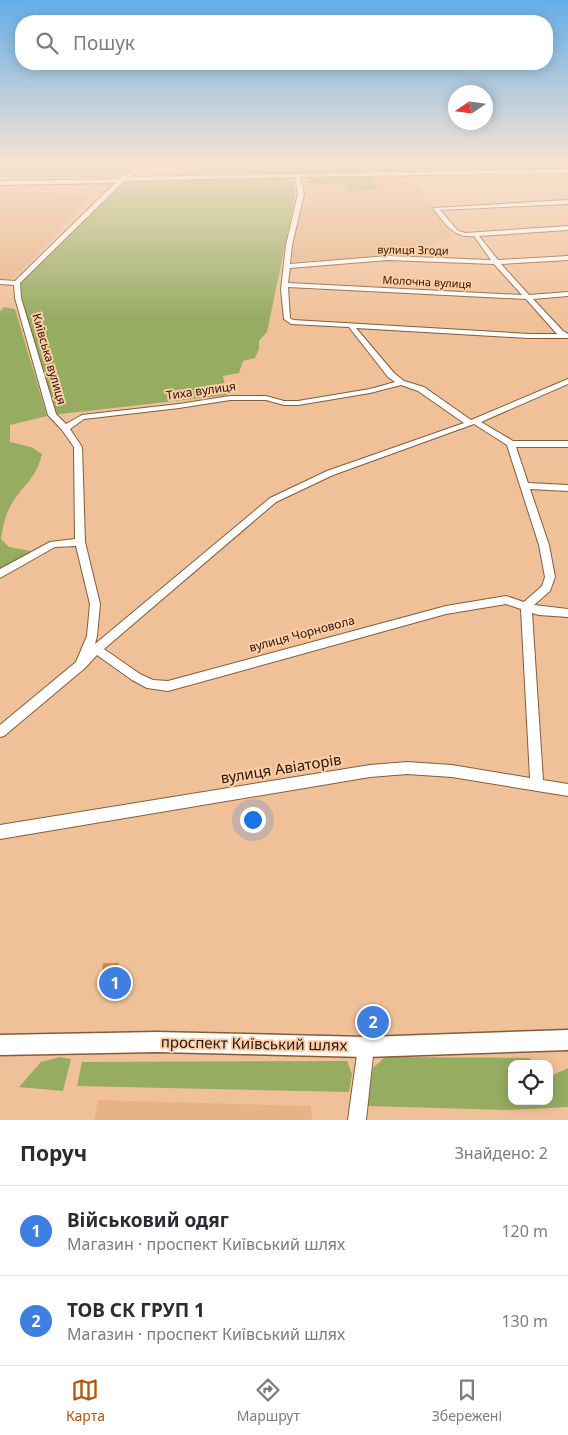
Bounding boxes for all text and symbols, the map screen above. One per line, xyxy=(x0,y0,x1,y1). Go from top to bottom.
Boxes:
search box xyxy=(15,15,553,70)
icon: search xyxy=(33,29,61,57)
text: Пошук xyxy=(73,30,135,56)
north arrow xyxy=(448,85,493,130)
street label: вулиця Згоди xyxy=(377,241,449,258)
street label: Молочна вулиця xyxy=(382,272,472,291)
street label: Київська вулиця xyxy=(28,311,71,406)
street label: Тиха вулиця xyxy=(165,377,237,404)
street label: вулиця Чорновола xyxy=(247,611,357,656)
street label: вулиця Авіаторів xyxy=(219,749,343,787)
your location xyxy=(240,807,266,833)
pin: 1 xyxy=(99,964,131,1002)
pin: 2 xyxy=(357,1003,389,1041)
street label: проспект Київський шлях xyxy=(161,1031,348,1055)
map controls xyxy=(508,1060,553,1105)
button: locate xyxy=(508,1060,553,1105)
text: Поруч xyxy=(20,1139,87,1167)
text: Знайдено: 2 xyxy=(455,1142,548,1164)
text: Військовий одяг xyxy=(67,1207,229,1233)
text: 1 xyxy=(31,1220,41,1242)
text: 120 m xyxy=(501,1220,548,1242)
text: Магазин · проспект Київський шлях xyxy=(67,1233,345,1255)
text: ТОВ СК ГРУП 1 xyxy=(67,1297,205,1323)
text: 2 xyxy=(31,1310,41,1332)
text: 130 m xyxy=(501,1310,548,1332)
text: Магазин · проспект Київський шлях xyxy=(67,1323,345,1345)
tab: Карта xyxy=(66,1376,105,1425)
tab: Маршрут xyxy=(237,1376,300,1425)
tab: Збережені xyxy=(432,1376,502,1425)

